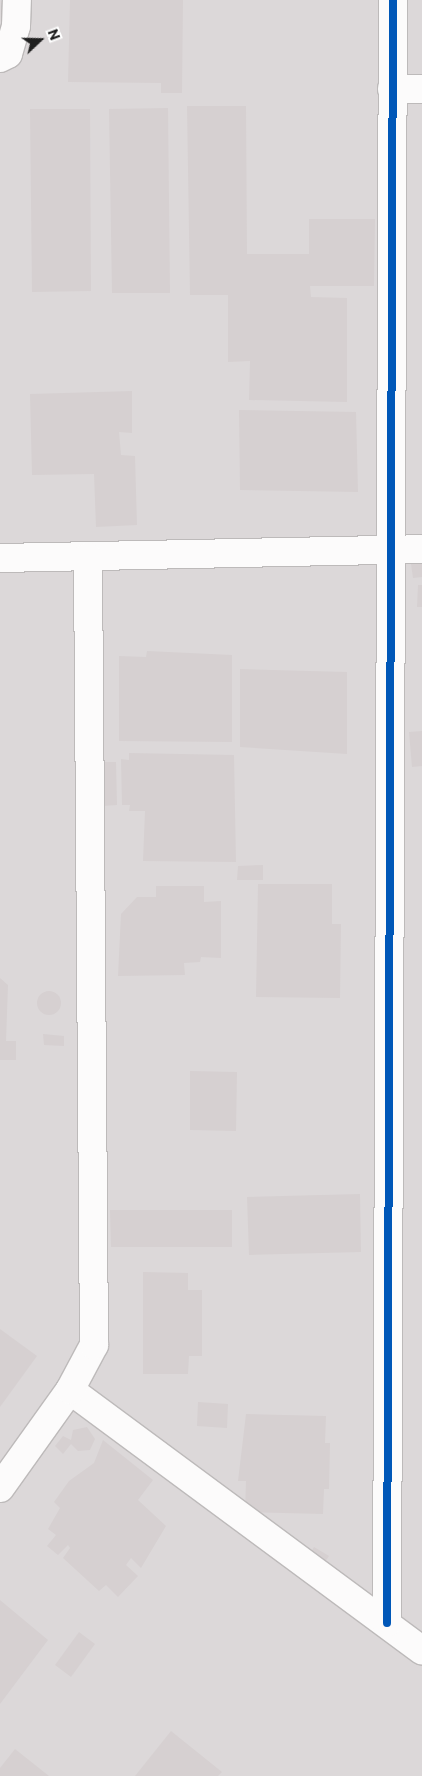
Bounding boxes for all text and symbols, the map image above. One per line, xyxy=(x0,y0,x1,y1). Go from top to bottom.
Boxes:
north arrow xyxy=(15,15,65,65)
text: N xyxy=(45,26,64,42)

